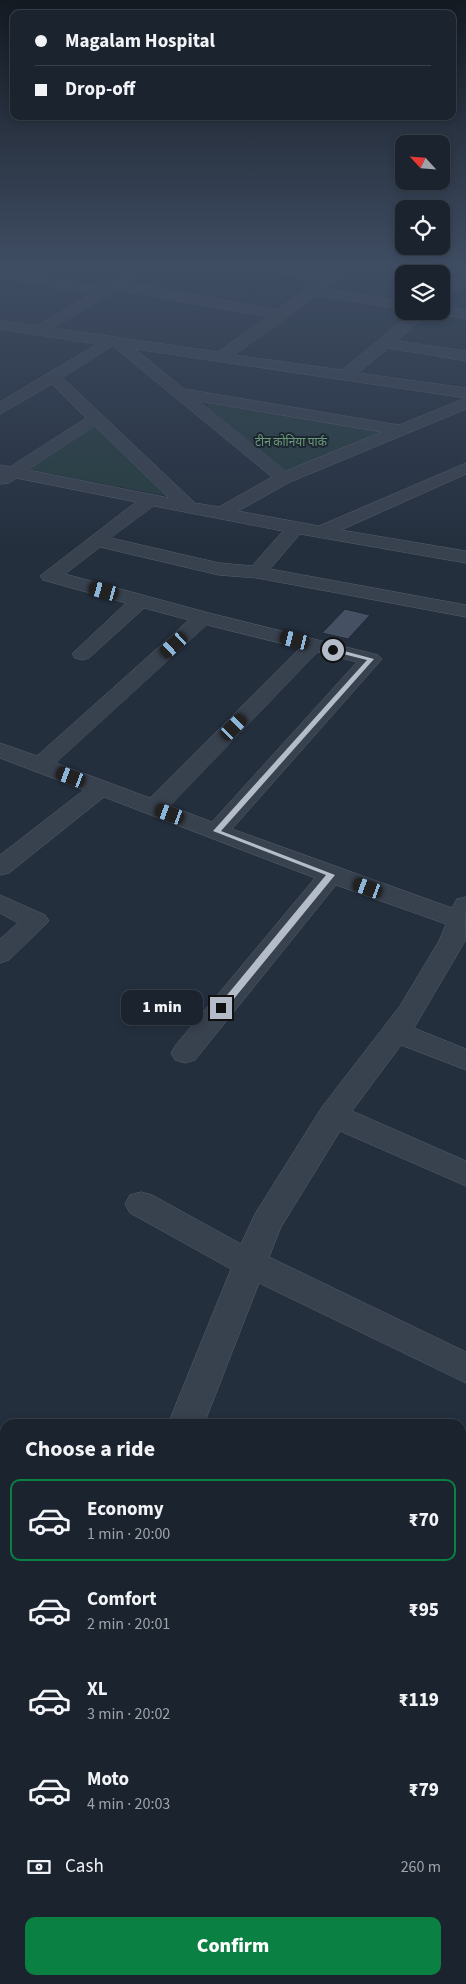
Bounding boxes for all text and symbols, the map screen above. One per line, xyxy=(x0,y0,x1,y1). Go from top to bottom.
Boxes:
text: Magalam Hospital xyxy=(65,28,215,55)
text: Drop-off xyxy=(65,76,135,103)
north arrow xyxy=(395,135,450,190)
map controls xyxy=(395,135,450,320)
button: locate xyxy=(395,200,450,255)
button: layers xyxy=(395,265,450,320)
park label: टीन कोनिया पार्क xyxy=(255,434,328,451)
car xyxy=(87,580,120,602)
car xyxy=(157,629,190,661)
car xyxy=(278,629,311,651)
route start xyxy=(322,639,344,661)
car xyxy=(218,711,249,743)
car xyxy=(54,765,87,789)
car xyxy=(153,802,186,826)
car xyxy=(351,876,384,900)
callout: 1 min xyxy=(121,990,204,1026)
text: 1 min xyxy=(142,996,182,1018)
route end xyxy=(210,997,232,1019)
text: Choose a ride xyxy=(25,1433,155,1465)
text: Economy xyxy=(87,1496,164,1523)
icon: car xyxy=(27,1498,72,1543)
text: ₹70 xyxy=(409,1507,439,1534)
text: 1 min · 20:00 xyxy=(87,1523,170,1545)
text: Comfort xyxy=(87,1586,157,1613)
icon: car xyxy=(27,1588,72,1633)
text: ₹95 xyxy=(409,1597,439,1624)
text: 2 min · 20:01 xyxy=(87,1613,170,1635)
text: XL xyxy=(87,1676,108,1703)
icon: car xyxy=(27,1678,72,1723)
text: ₹119 xyxy=(398,1687,439,1714)
text: 3 min · 20:02 xyxy=(87,1703,170,1725)
text: Moto xyxy=(87,1766,129,1793)
icon: car xyxy=(27,1768,72,1813)
text: ₹79 xyxy=(409,1777,439,1804)
text: 4 min · 20:03 xyxy=(87,1793,170,1815)
icon: cash xyxy=(25,1853,53,1881)
text: Cash xyxy=(65,1853,104,1880)
text: 260 m xyxy=(401,1856,441,1878)
button: Confirm xyxy=(25,1917,441,1975)

